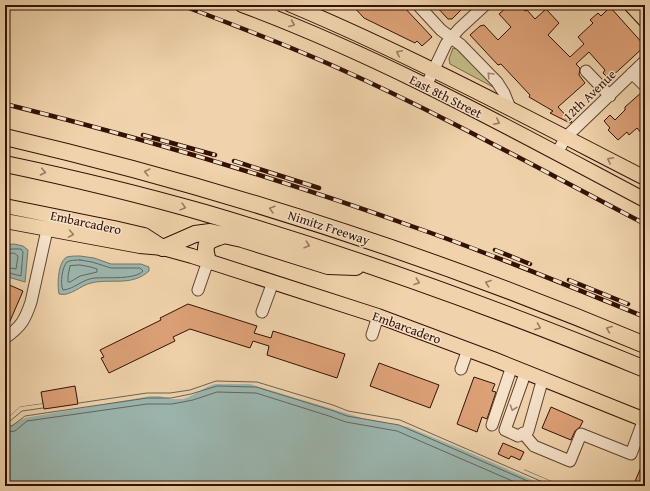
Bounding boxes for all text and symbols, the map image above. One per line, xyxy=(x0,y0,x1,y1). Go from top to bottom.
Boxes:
one-way arrow xyxy=(288,20,295,28)
one-way arrow xyxy=(396,50,404,58)
street label: 12th Avenue xyxy=(559,65,620,126)
street label: East 8th Street xyxy=(406,70,486,123)
one-way arrow xyxy=(487,72,495,80)
one-way arrow xyxy=(493,117,501,125)
one-way arrow xyxy=(607,157,615,165)
one-way arrow xyxy=(40,168,46,176)
one-way arrow xyxy=(144,169,151,177)
one-way arrow xyxy=(179,203,186,211)
one-way arrow xyxy=(269,205,276,214)
street label: Nimitz Freeway xyxy=(286,205,373,250)
street label: Embarcadero xyxy=(49,206,123,239)
one-way arrow xyxy=(68,229,74,238)
one-way arrow xyxy=(303,240,310,249)
one-way arrow xyxy=(413,277,420,285)
one-way arrow xyxy=(484,279,491,288)
street label: Embarcadero xyxy=(370,306,444,349)
one-way arrow xyxy=(534,322,542,330)
one-way arrow xyxy=(606,326,613,334)
one-way arrow xyxy=(509,405,517,412)

